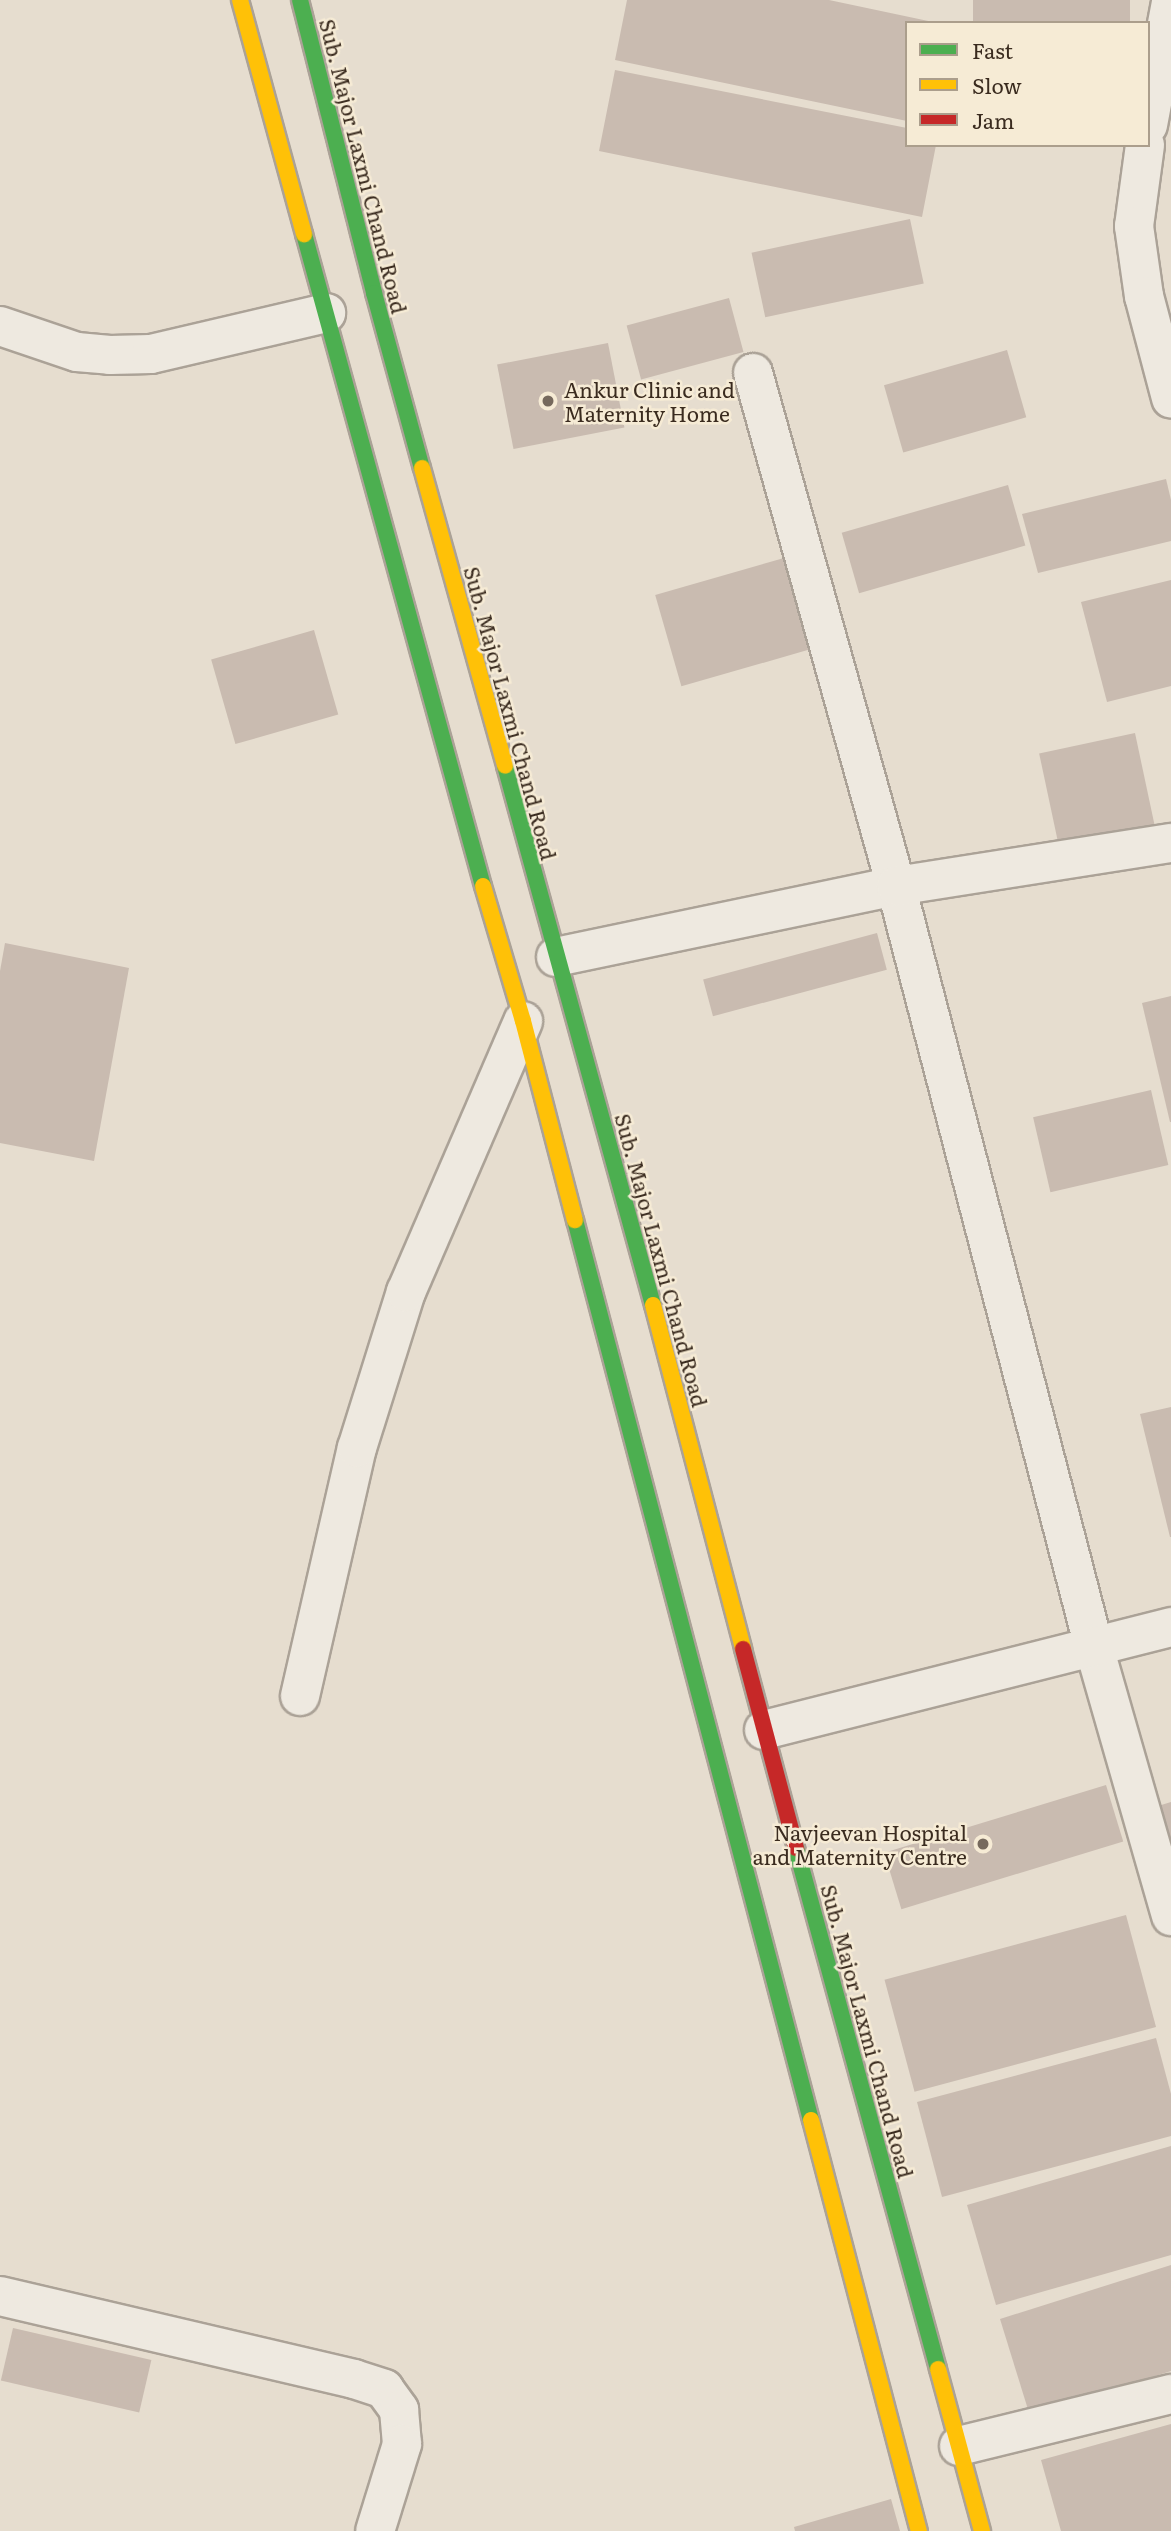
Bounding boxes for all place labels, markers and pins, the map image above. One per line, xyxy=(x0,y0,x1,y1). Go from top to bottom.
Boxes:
place label: Ankur Clinic and Maternity Home xyxy=(564,376,735,426)
marker: Ankur Clinic and Maternity Home xyxy=(538,391,558,411)
place label: Navjeevan Hospital and Maternity Centre xyxy=(752,1819,967,1869)
marker: Navjeevan Hospital and Maternity Centre xyxy=(973,1834,993,1854)

